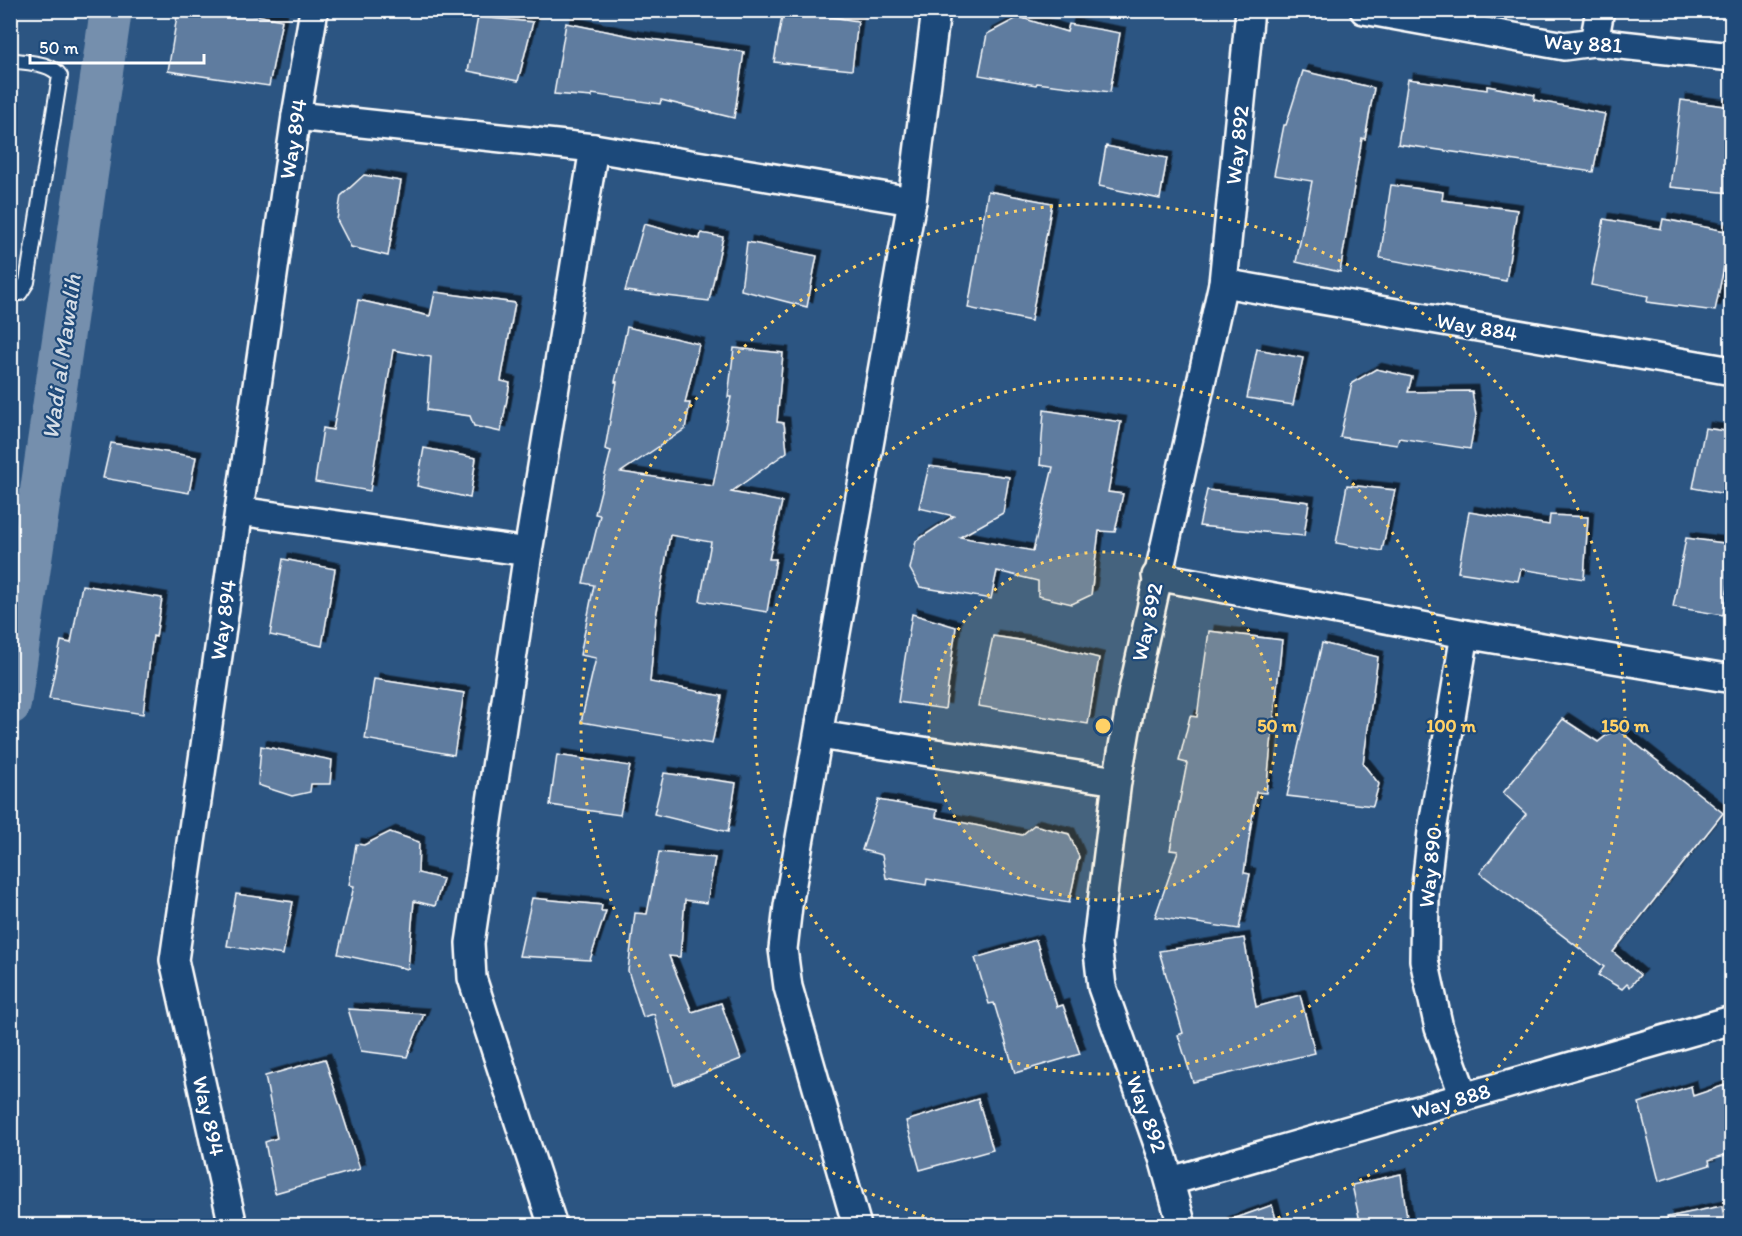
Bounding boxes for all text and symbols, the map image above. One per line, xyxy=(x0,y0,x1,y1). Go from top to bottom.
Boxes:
scale bar xyxy=(30,27,204,65)
street label: Way 881 xyxy=(1543,27,1623,59)
text: 50 m xyxy=(39,37,79,59)
street label: Way 894 xyxy=(273,97,313,181)
street label: Way 892 xyxy=(1219,104,1255,186)
water label: Wadi al Mawalih xyxy=(35,272,87,441)
street label: Way 884 xyxy=(1434,307,1520,347)
street label: Way 894 xyxy=(204,578,242,662)
street label: Way 892 xyxy=(1126,580,1169,664)
text: 50 m xyxy=(1257,715,1298,737)
text: 100 m xyxy=(1426,715,1477,737)
text: 150 m xyxy=(1601,715,1650,737)
centre of rings xyxy=(1093,716,1113,736)
street label: Way 890 xyxy=(1412,825,1448,909)
street label: Way 892 xyxy=(1121,1072,1173,1156)
street label: Way 894 xyxy=(187,1073,231,1159)
street label: Way 888 xyxy=(1408,1077,1494,1125)

